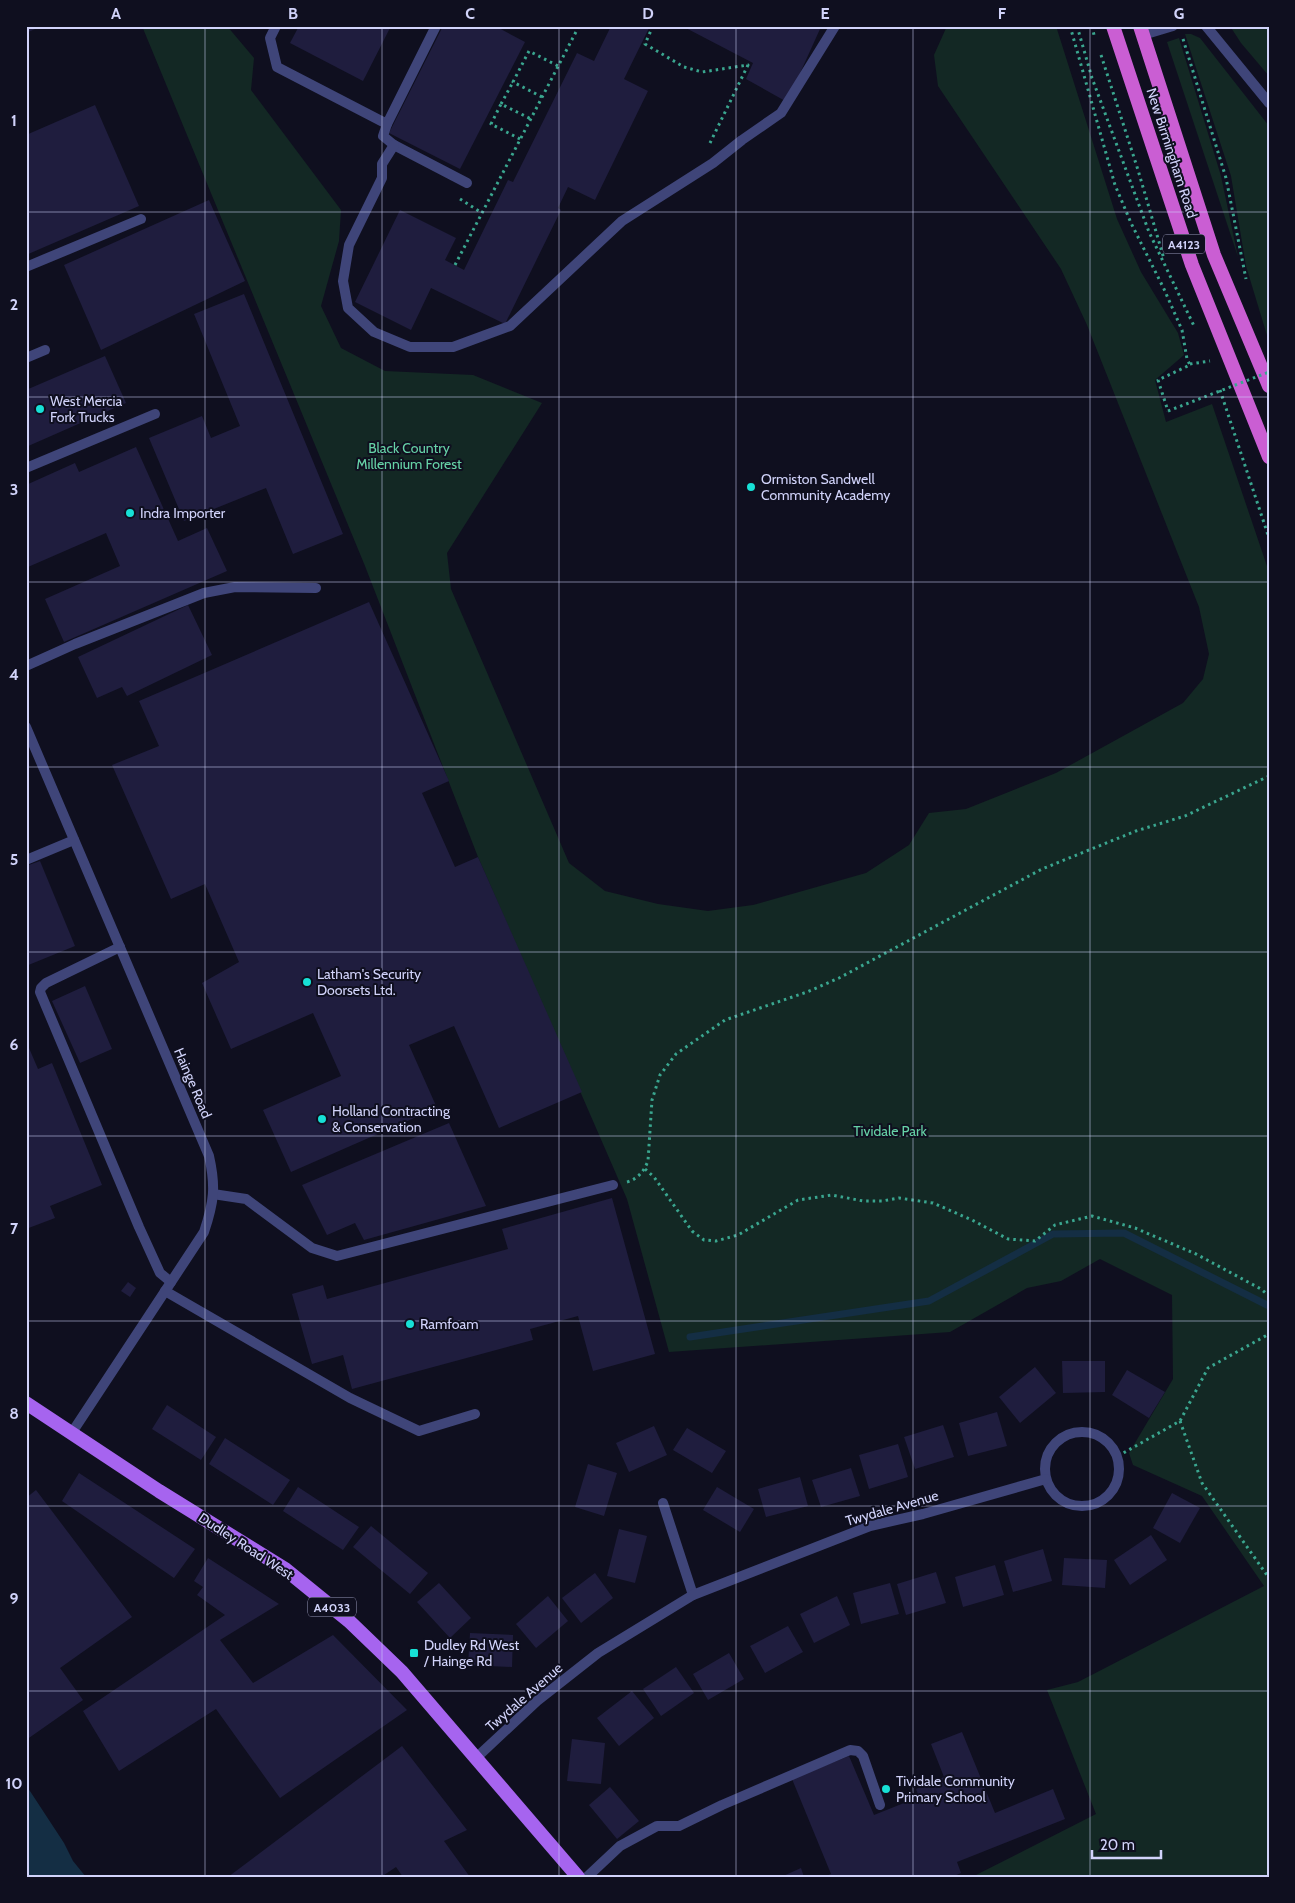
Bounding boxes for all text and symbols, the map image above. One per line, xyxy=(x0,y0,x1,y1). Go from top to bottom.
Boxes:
text: A xyxy=(111,4,121,23)
text: B xyxy=(288,4,298,23)
text: C xyxy=(465,4,475,23)
text: D xyxy=(642,4,654,23)
text: E xyxy=(820,4,830,23)
text: F xyxy=(998,4,1007,23)
text: G xyxy=(1174,4,1184,23)
street label: New Birmingham Road xyxy=(1142,86,1202,220)
text: 1 xyxy=(11,111,17,130)
road number: A4123 xyxy=(1163,234,1205,253)
text: 2 xyxy=(10,295,18,314)
place label: West Mercia Fork Trucks xyxy=(50,392,122,426)
marker: West Mercia Fork Trucks xyxy=(34,403,46,415)
park label: Black Country Millennium Forest xyxy=(356,439,462,473)
place label: Ormiston Sandwell Community Academy xyxy=(761,470,890,504)
text: 3 xyxy=(10,480,18,499)
marker: Ormiston Sandwell Community Academy xyxy=(745,481,757,493)
place label: Indra Importer xyxy=(140,504,226,522)
marker: Indra Importer xyxy=(124,507,136,519)
text: 4 xyxy=(9,665,19,684)
text: 5 xyxy=(10,850,18,869)
place label: Latham's Security Doorsets Ltd. xyxy=(317,965,421,999)
marker: Latham's Security Doorsets Ltd. xyxy=(301,976,313,988)
text: 6 xyxy=(10,1035,19,1054)
street label: Hainge Road xyxy=(170,1045,216,1121)
place label: Holland Contracting & Conservation xyxy=(332,1102,451,1136)
marker: Holland Contracting & Conservation xyxy=(316,1113,328,1125)
park label: Tividale Park xyxy=(853,1122,927,1140)
text: 7 xyxy=(10,1219,19,1238)
place label: Ramfoam xyxy=(420,1315,479,1333)
marker: Ramfoam xyxy=(404,1318,416,1330)
text: 8 xyxy=(9,1404,19,1423)
street label: Twydale Avenue xyxy=(843,1486,941,1530)
street label: Dudley Road West xyxy=(195,1509,297,1584)
text: 9 xyxy=(10,1589,19,1608)
road number: A4033 xyxy=(308,1598,356,1616)
place label: Dudley Rd West / Hainge Rd xyxy=(423,1636,520,1670)
marker: Dudley Rd West / Hainge Rd xyxy=(408,1647,420,1659)
street label: Twydale Avenue xyxy=(482,1659,566,1735)
place label: Tividale Community Primary School xyxy=(896,1772,1015,1806)
text: 10 xyxy=(5,1774,23,1793)
marker: Tividale Community Primary School xyxy=(880,1783,892,1795)
scale bar xyxy=(1092,1828,1161,1860)
text: 20 m xyxy=(1100,1836,1135,1854)

